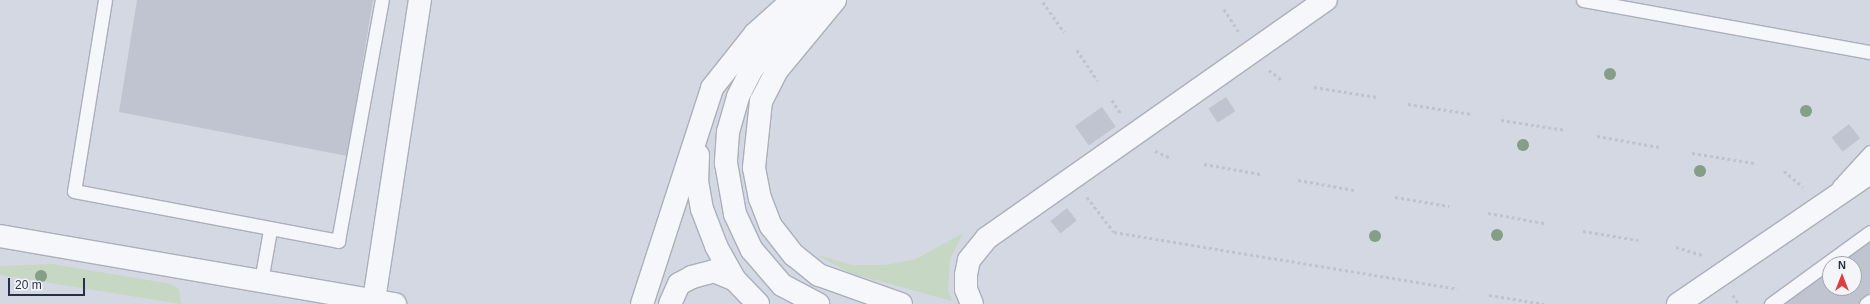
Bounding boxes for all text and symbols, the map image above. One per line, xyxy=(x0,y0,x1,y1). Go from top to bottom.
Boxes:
north arrow xyxy=(1822,256,1862,296)
text: N xyxy=(1838,259,1846,271)
scale bar xyxy=(10,270,87,296)
text: 20 m xyxy=(15,278,42,292)

